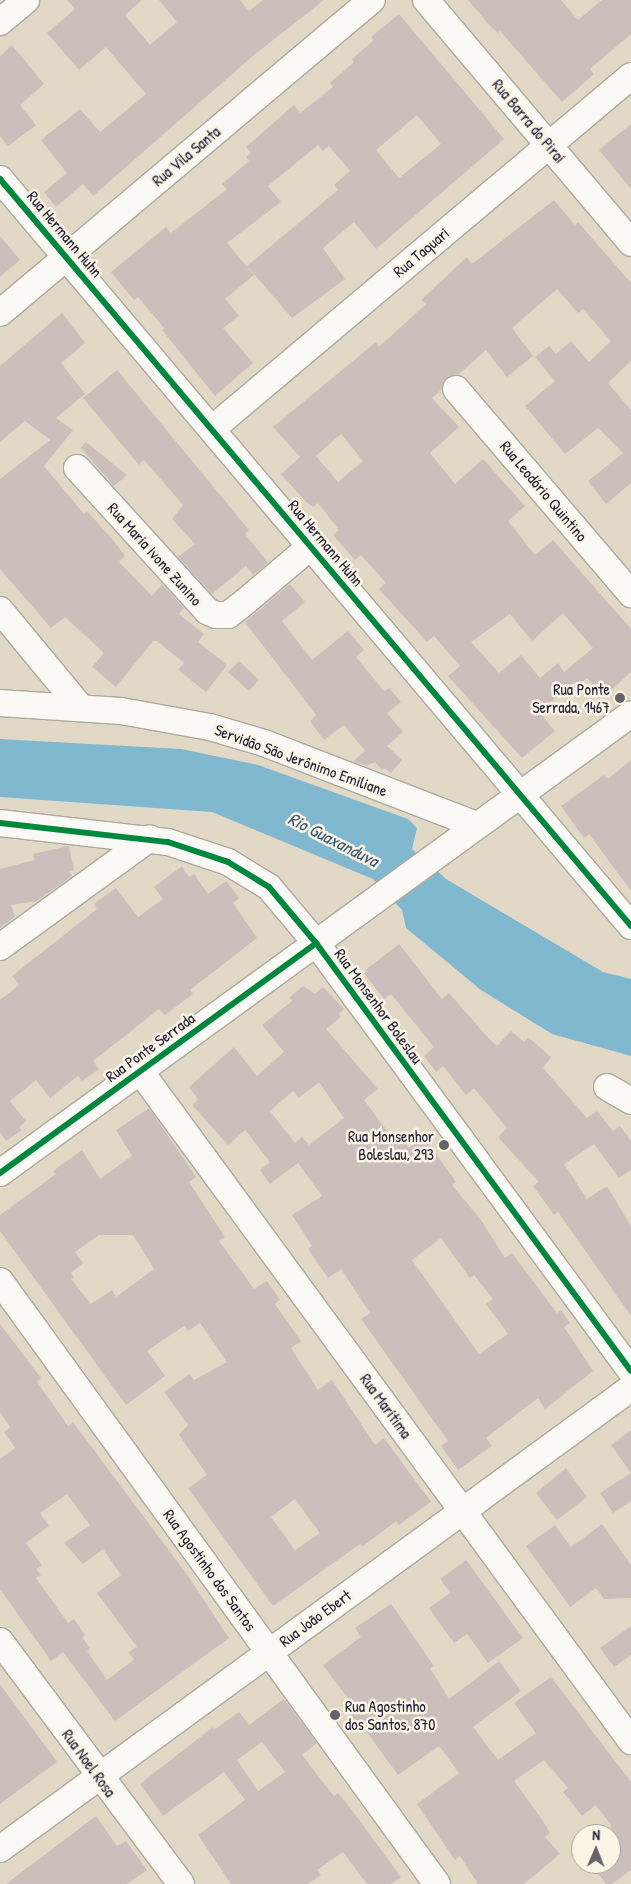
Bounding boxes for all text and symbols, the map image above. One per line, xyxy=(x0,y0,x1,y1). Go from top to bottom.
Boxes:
street label: Rua Barra do Piraí xyxy=(488,75,570,167)
street label: Rua Vila Santa xyxy=(148,122,224,190)
street label: Rua Hermann Huhn xyxy=(23,187,107,281)
street label: Rua Taquari xyxy=(389,223,453,281)
street label: Rua Leodório Quintino xyxy=(496,437,592,545)
street label: Rua Hermann Huhn xyxy=(284,496,368,590)
street label: Rua Maria Ivone Zunino xyxy=(104,499,206,609)
place label: Rua Ponte Serrada, 1467 xyxy=(532,679,610,717)
marker: Rua Ponte Serrada, 1467 xyxy=(614,692,626,704)
street label: Servidão São Jerônimo Emiliane xyxy=(212,720,390,800)
water label: Rio Guaxanduva xyxy=(284,808,382,872)
street label: Rua Monsenhor Boleslau xyxy=(331,945,427,1067)
street label: Rua Ponte Serrada xyxy=(102,1008,198,1086)
place label: Rua Monsenhor Boleslau, 293 xyxy=(348,1126,434,1164)
marker: Rua Monsenhor Boleslau, 293 xyxy=(438,1139,450,1151)
street label: Rua Marítima xyxy=(356,1370,416,1442)
street label: Rua Agostinho dos Santos xyxy=(159,1505,261,1635)
street label: Rua João Ebert xyxy=(275,1586,355,1650)
place label: Rua Agostinho dos Santos, 870 xyxy=(345,1696,435,1734)
marker: Rua Agostinho dos Santos, 870 xyxy=(329,1709,341,1721)
street label: Rua Noel Rosa xyxy=(58,1725,120,1801)
north arrow xyxy=(571,1824,621,1874)
text: N xyxy=(592,1825,600,1844)

